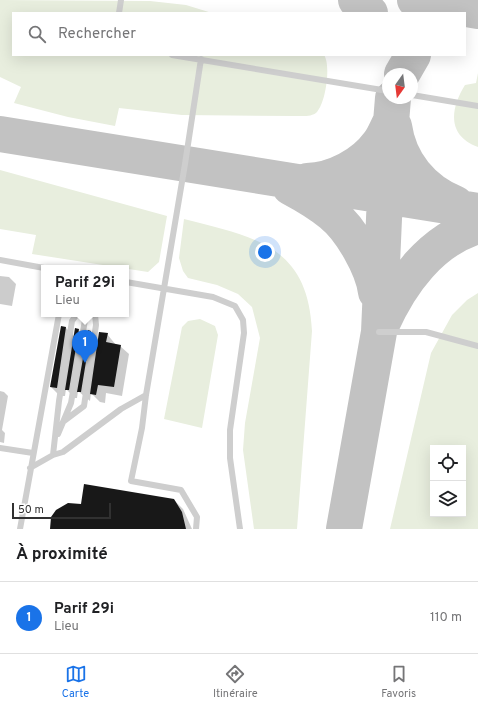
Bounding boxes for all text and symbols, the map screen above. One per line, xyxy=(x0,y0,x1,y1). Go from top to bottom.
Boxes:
search box xyxy=(12,12,466,56)
icon: search xyxy=(26,23,48,45)
text: Rechercher xyxy=(58,25,136,44)
north arrow xyxy=(382,68,418,104)
your location xyxy=(255,242,275,262)
popup xyxy=(41,265,129,317)
text: Parif 29i xyxy=(55,274,115,293)
text: Lieu xyxy=(55,293,80,309)
pin: 1 xyxy=(72,330,98,363)
map controls xyxy=(430,445,466,517)
button: locate xyxy=(430,445,466,481)
button: layers xyxy=(430,481,466,517)
scale bar xyxy=(12,501,111,520)
text: 50 m xyxy=(18,503,44,517)
text: À proximité xyxy=(16,544,108,566)
text: Parif 29i xyxy=(54,600,114,619)
text: 1 xyxy=(26,610,32,626)
text: 110 m xyxy=(430,610,462,626)
text: Lieu xyxy=(54,619,79,635)
tab: Carte xyxy=(62,663,89,701)
tab: Itinéraire xyxy=(213,663,258,701)
tab: Favoris xyxy=(381,663,416,701)

